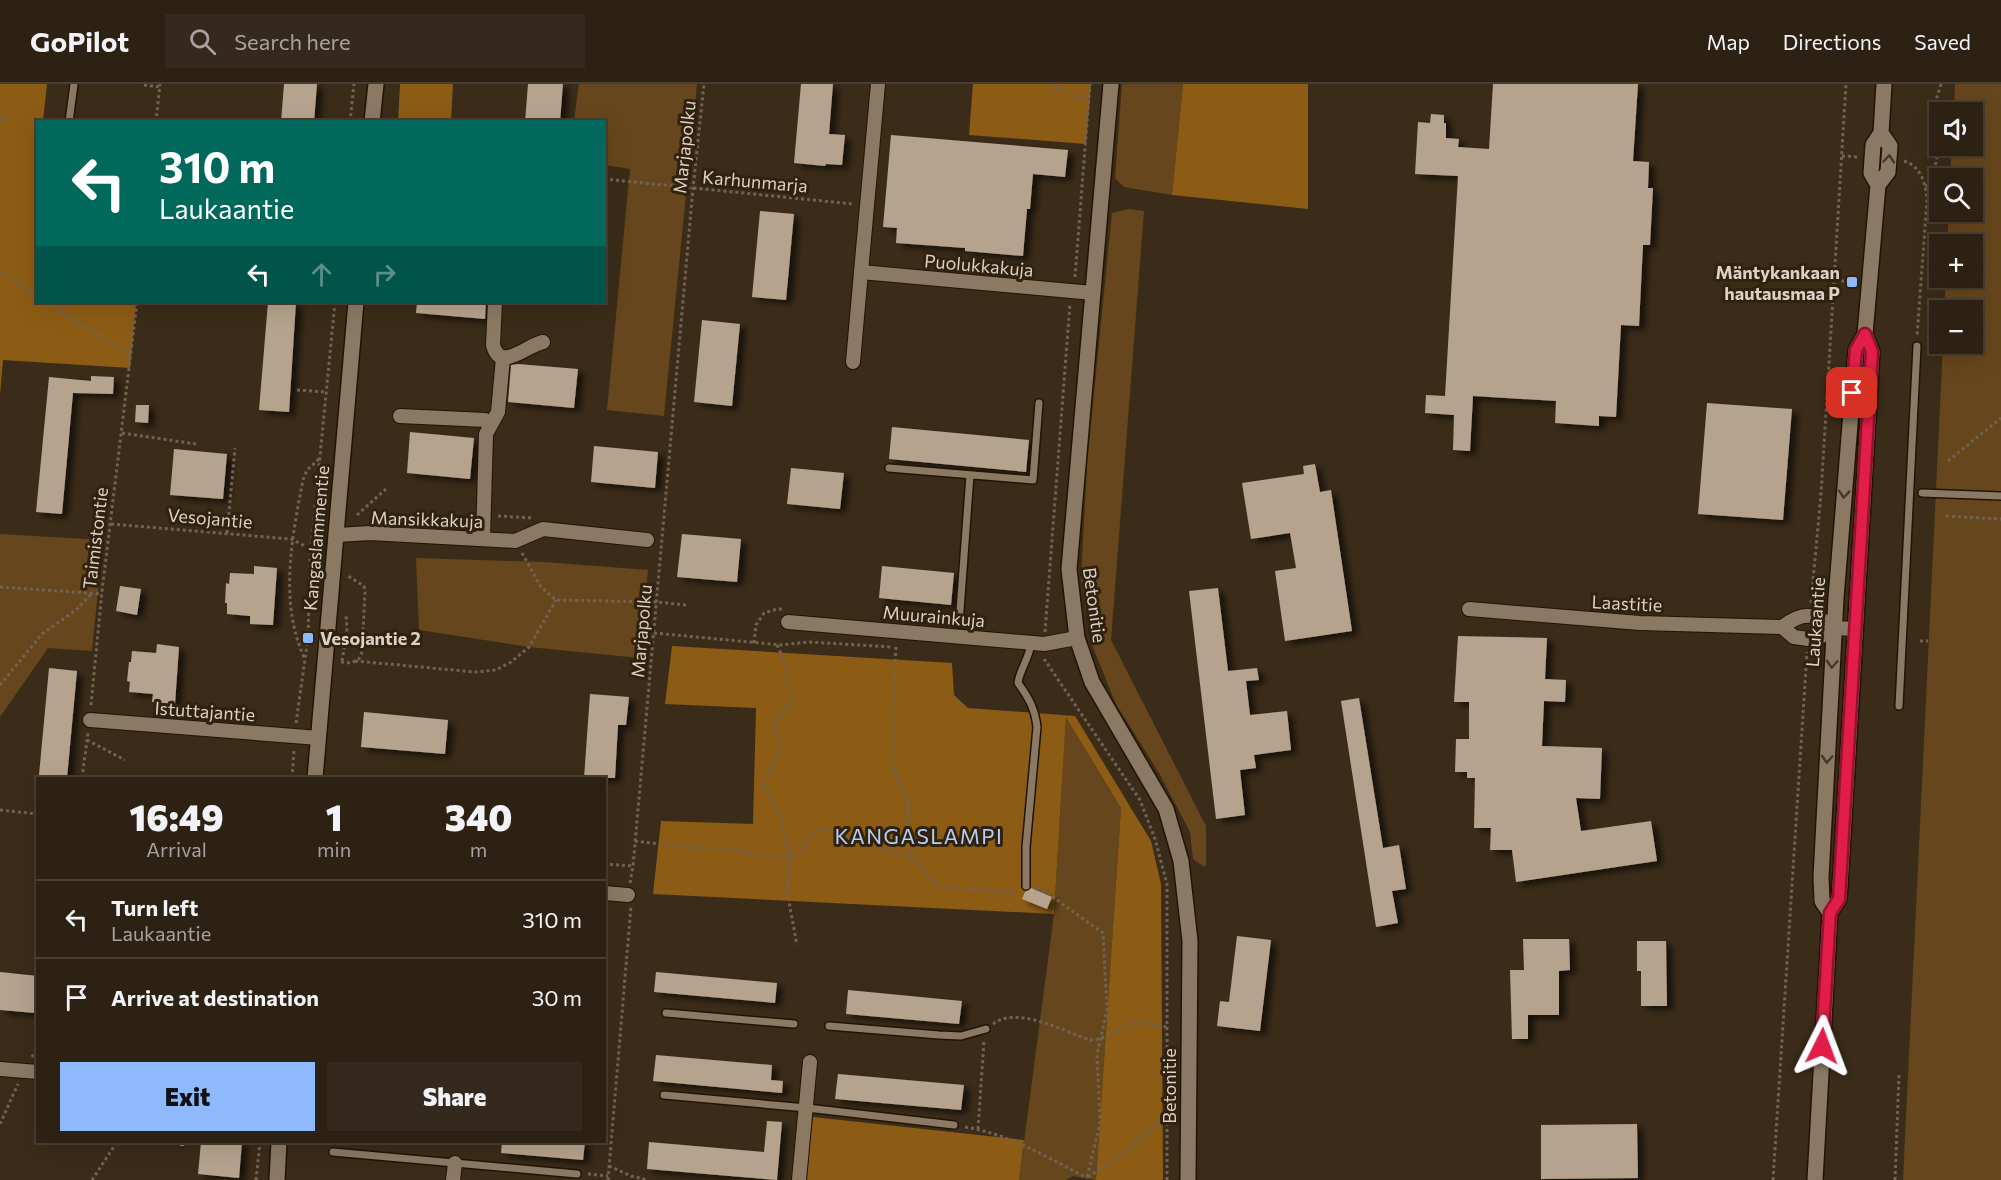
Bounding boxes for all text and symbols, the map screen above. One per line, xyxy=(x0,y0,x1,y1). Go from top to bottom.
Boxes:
search box xyxy=(165,14,585,68)
text: GoPilot xyxy=(30,24,129,58)
icon: search xyxy=(186,25,219,58)
text: Search here xyxy=(234,28,351,55)
text: Map xyxy=(1707,29,1750,54)
text: Directions xyxy=(1783,29,1881,54)
text: Saved xyxy=(1914,29,1971,54)
street label: Marjapolku xyxy=(668,99,700,195)
map controls xyxy=(1929,102,1983,354)
button: sound xyxy=(1929,102,1983,156)
text: 310 m xyxy=(159,140,275,192)
icon: left xyxy=(60,144,138,222)
one-way arrow xyxy=(1882,155,1895,164)
street label: Karhunmarja xyxy=(701,165,809,197)
button: search xyxy=(1929,168,1983,222)
text: Laukaantie xyxy=(159,192,294,225)
button: + xyxy=(1929,234,1983,288)
street label: Puolukkakuja xyxy=(924,249,1034,281)
icon: left xyxy=(242,258,275,291)
icon: ahead xyxy=(305,258,338,291)
icon: right xyxy=(368,258,401,291)
place label: Mäntykankaan hautausmaa P xyxy=(1716,261,1840,304)
marker: Mäntykankaan hautausmaa P xyxy=(1845,275,1859,289)
button: − xyxy=(1929,300,1983,354)
pin xyxy=(1826,367,1877,418)
icon: arrive xyxy=(1835,376,1868,409)
street label: Kangaslammentie xyxy=(299,464,333,612)
street label: Taimistontie xyxy=(78,486,112,590)
one-way arrow xyxy=(1838,490,1851,499)
street label: Vesojantie xyxy=(167,503,253,533)
street label: Mansikkakuja xyxy=(370,506,484,532)
street label: Betonitie xyxy=(1079,566,1111,644)
street label: Laukaantie xyxy=(1801,576,1829,668)
street label: Marjapolku xyxy=(626,583,656,679)
street label: Laastitie xyxy=(1591,590,1663,616)
street label: Muurainkuja xyxy=(882,601,986,631)
place label: Vesojantie 2 xyxy=(320,627,421,649)
marker: Vesojantie 2 xyxy=(301,631,315,645)
one-way arrow xyxy=(1826,660,1839,669)
street label: Istuttajantie xyxy=(154,697,256,725)
one-way arrow xyxy=(1821,754,1834,763)
text: 16:49 xyxy=(130,794,224,838)
text: 1 xyxy=(326,794,343,838)
text: 340 xyxy=(445,794,512,838)
district label: KANGASLAMPI xyxy=(835,823,1003,848)
text: Arrival xyxy=(146,837,207,861)
text: min xyxy=(317,837,351,861)
text: m xyxy=(470,837,487,861)
text: Turn left xyxy=(111,894,198,921)
icon: left xyxy=(60,903,93,936)
text: 310 m xyxy=(522,906,582,933)
text: Laukaantie xyxy=(111,921,211,945)
icon: arrive xyxy=(60,981,93,1014)
text: Arrive at destination xyxy=(111,984,319,1011)
text: 30 m xyxy=(532,984,582,1011)
position arrow xyxy=(1790,1014,1854,1078)
street label: Betonitie xyxy=(1158,1048,1180,1124)
button: Exit xyxy=(60,1062,315,1131)
button: Share xyxy=(327,1062,582,1131)

